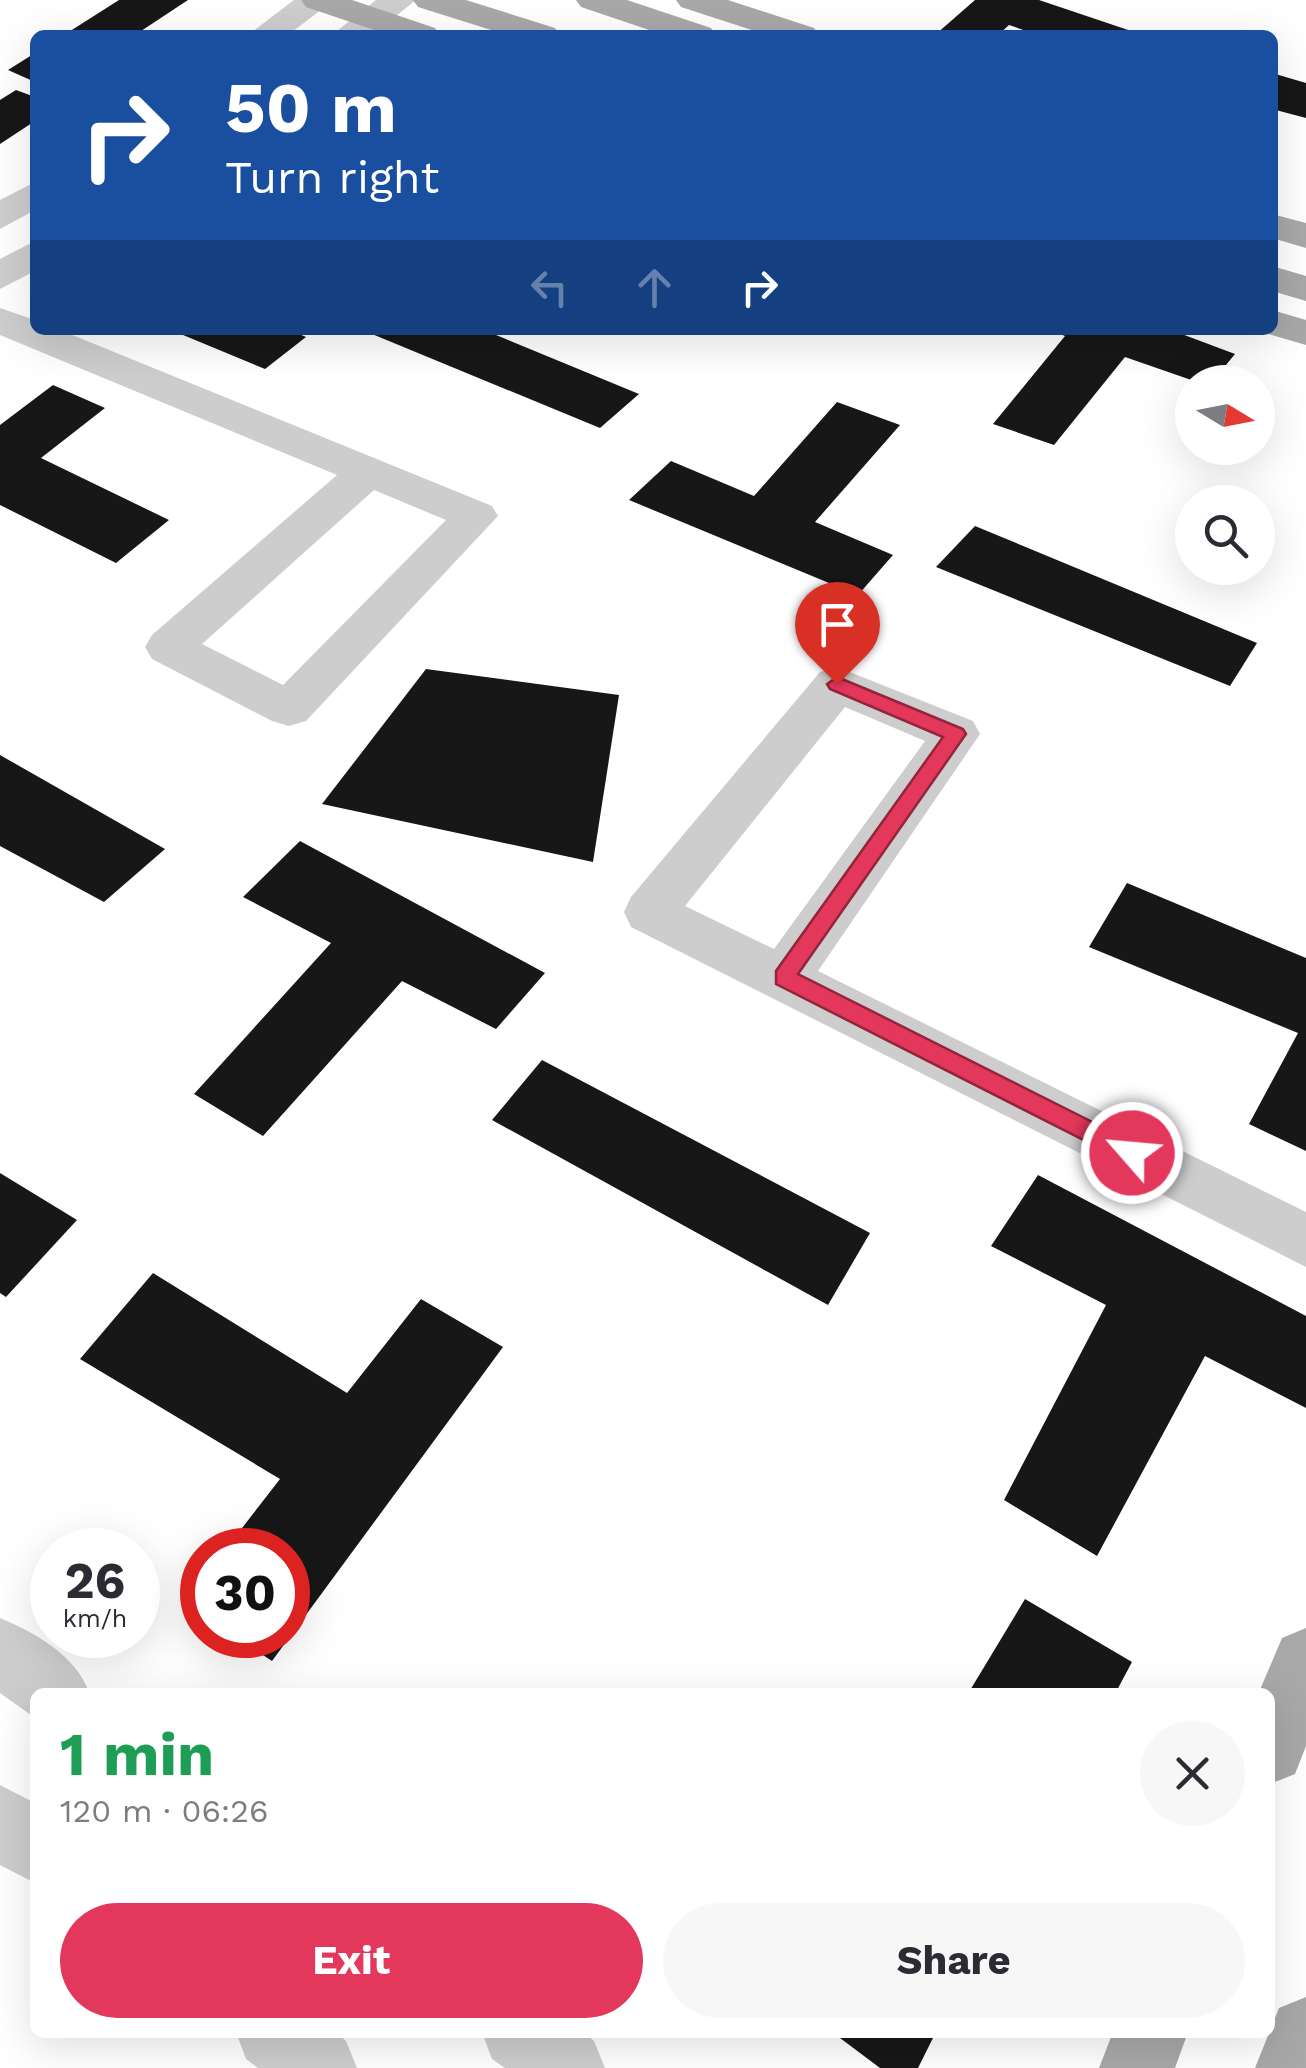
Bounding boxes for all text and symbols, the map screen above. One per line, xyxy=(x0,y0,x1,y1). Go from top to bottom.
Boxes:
text: 50 m xyxy=(225,67,397,149)
icon: right xyxy=(60,70,190,200)
text: Turn right xyxy=(225,151,439,204)
icon: left xyxy=(522,260,577,315)
icon: ahead xyxy=(627,260,682,315)
icon: right xyxy=(732,260,787,315)
north arrow xyxy=(1175,365,1275,465)
map controls xyxy=(1175,365,1275,585)
button: search xyxy=(1175,485,1275,585)
pin xyxy=(795,582,880,685)
icon: arrive xyxy=(810,597,865,652)
position arrow xyxy=(1080,1101,1184,1205)
speed limit sign: 30 xyxy=(180,1528,310,1658)
text: 26 xyxy=(65,1551,125,1610)
text: km/h xyxy=(63,1604,127,1633)
text: 1 min xyxy=(60,1719,214,1790)
button: close xyxy=(1140,1721,1245,1826)
text: 120 m · 06:26 xyxy=(60,1792,268,1830)
button: Exit xyxy=(60,1903,643,2018)
button: Share xyxy=(663,1903,1245,2018)

